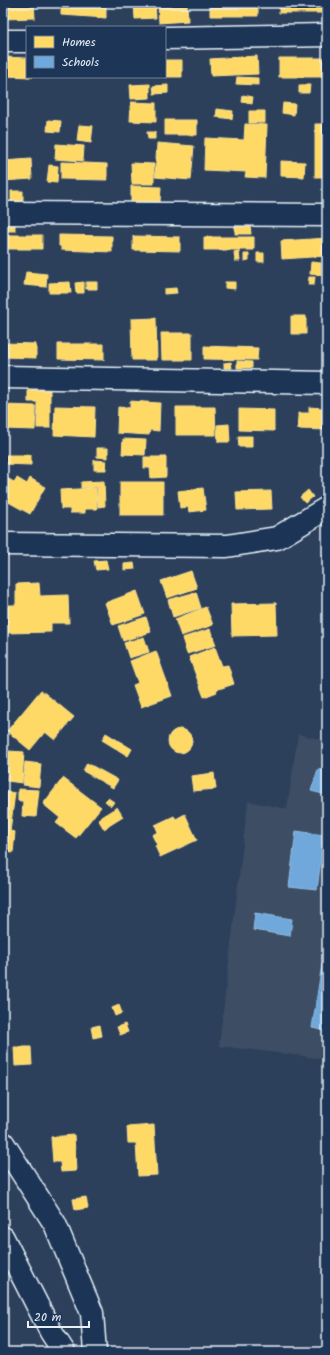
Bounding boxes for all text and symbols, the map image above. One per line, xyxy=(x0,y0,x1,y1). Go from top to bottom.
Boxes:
legend xyxy=(26,26,166,78)
text: Homes xyxy=(62,33,96,52)
text: Schools xyxy=(62,53,99,72)
scale bar xyxy=(28,1303,89,1329)
text: 20 m xyxy=(34,1308,62,1327)

